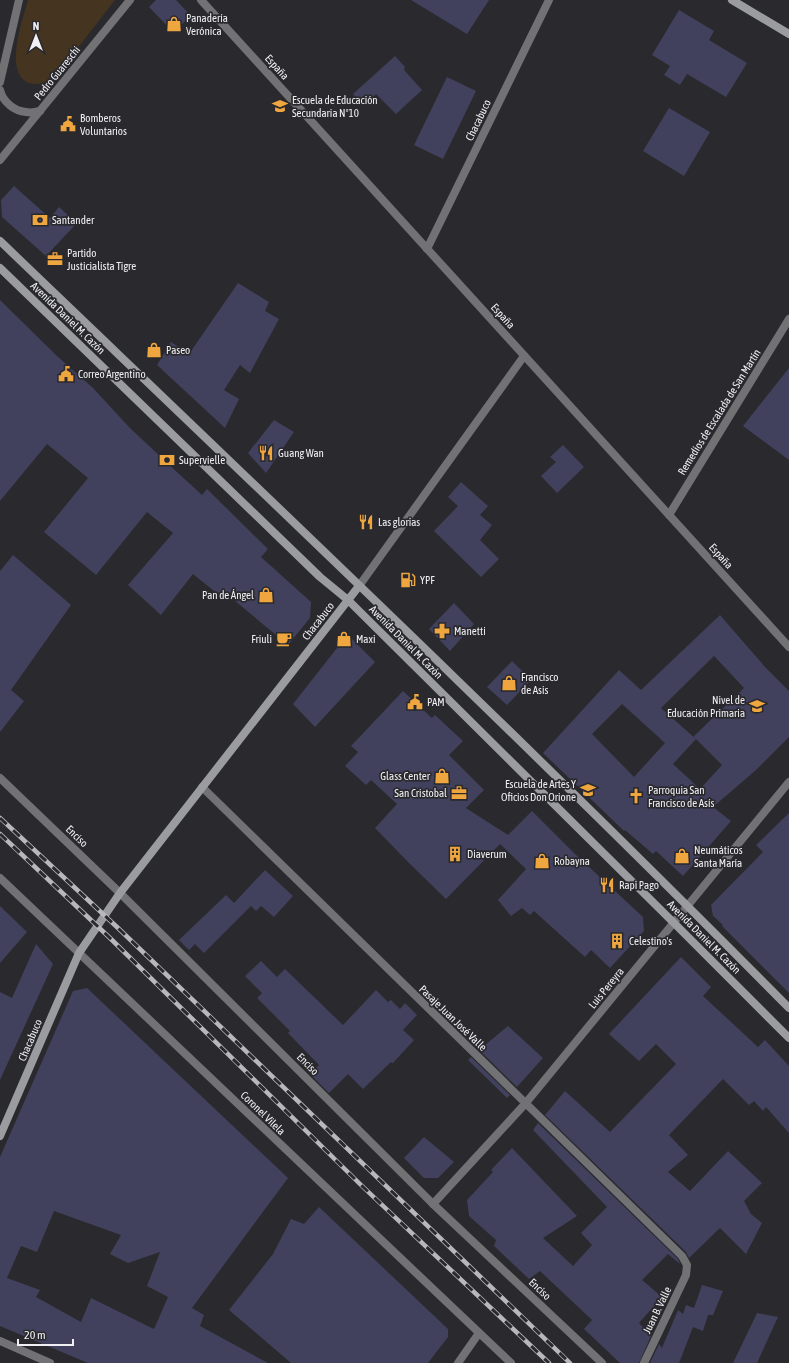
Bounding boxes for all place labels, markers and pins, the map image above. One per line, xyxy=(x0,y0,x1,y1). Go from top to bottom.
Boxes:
place label: Panadería Verónica xyxy=(186,12,228,37)
shop icon: Panadería Verónica xyxy=(165,15,183,33)
place label: Escuela de Educación Secundaria Nº10 xyxy=(292,94,378,119)
school or university icon: Escuela de Educación Secundaria Nº10 xyxy=(271,97,289,115)
place label: Bomberos Voluntarios xyxy=(80,112,127,137)
public building icon: Bomberos Voluntarios xyxy=(59,115,77,133)
bank icon: Santander xyxy=(31,211,49,229)
place label: Santander xyxy=(52,214,95,226)
place label: Partido Justicialista Tigre xyxy=(67,247,136,272)
office icon: Partido Justicialista Tigre xyxy=(46,250,64,268)
shop icon: Paseo xyxy=(145,341,163,359)
place label: Paseo xyxy=(166,344,190,356)
public building icon: Correo Argentino xyxy=(57,365,75,383)
place label: Correo Argentino xyxy=(78,368,146,380)
restaurant icon: Guang Wan xyxy=(257,444,275,462)
place label: Guang Wan xyxy=(278,447,324,459)
bank icon: Supervielle xyxy=(158,451,176,469)
place label: Supervielle xyxy=(179,454,225,466)
restaurant icon: Las glorias xyxy=(357,513,375,531)
place label: Las glorias xyxy=(378,516,420,528)
fuel station icon: YPF xyxy=(399,571,417,589)
place label: YPF xyxy=(420,574,435,586)
shop icon: Pan de Ángel xyxy=(257,586,275,604)
place label: Pan de Ángel xyxy=(202,589,254,601)
pharmacy icon: Manetti xyxy=(433,622,451,640)
place label: Manetti xyxy=(454,625,486,637)
cafe icon: Friuli xyxy=(275,630,293,648)
shop icon: Maxi xyxy=(335,630,353,648)
place label: Friuli xyxy=(251,633,272,645)
place label: Maxi xyxy=(356,633,375,645)
place label: Francisco de Asis xyxy=(521,671,558,696)
shop icon: Francisco de Asis xyxy=(500,674,518,692)
public building icon: PAM xyxy=(406,693,424,711)
place label: Nivel de Educación Primaria xyxy=(667,694,745,719)
place label: PAM xyxy=(427,696,445,708)
school or university icon: Nivel de Educación Primaria xyxy=(748,697,766,715)
shop icon: Glass Center xyxy=(433,767,451,785)
place label: Glass Center xyxy=(380,770,431,782)
place label: Escuela de Artes Y Oficios Don Orione xyxy=(501,778,576,803)
school or university icon: Escuela de Artes Y Oficios Don Orione xyxy=(579,781,597,799)
office icon: San Cristobal xyxy=(450,784,468,802)
place label: Parroquia San Francisco de Asís xyxy=(648,784,714,809)
place label: San Cristobal xyxy=(394,787,447,799)
church icon: Parroquia San Francisco de Asís xyxy=(627,787,645,805)
place label: Neumáticos Santa María xyxy=(694,844,743,869)
building icon: Diaverum xyxy=(446,845,464,863)
shop icon: Neumáticos Santa María xyxy=(673,847,691,865)
place label: Diaverum xyxy=(467,848,507,860)
shop icon: Robayna xyxy=(533,852,551,870)
place label: Robayna xyxy=(554,855,590,867)
restaurant icon: Rapi Pago xyxy=(598,876,616,894)
place label: Rapi Pago xyxy=(619,879,659,891)
building icon: Celestino's xyxy=(608,932,626,950)
place label: Celestino's xyxy=(629,935,672,947)

